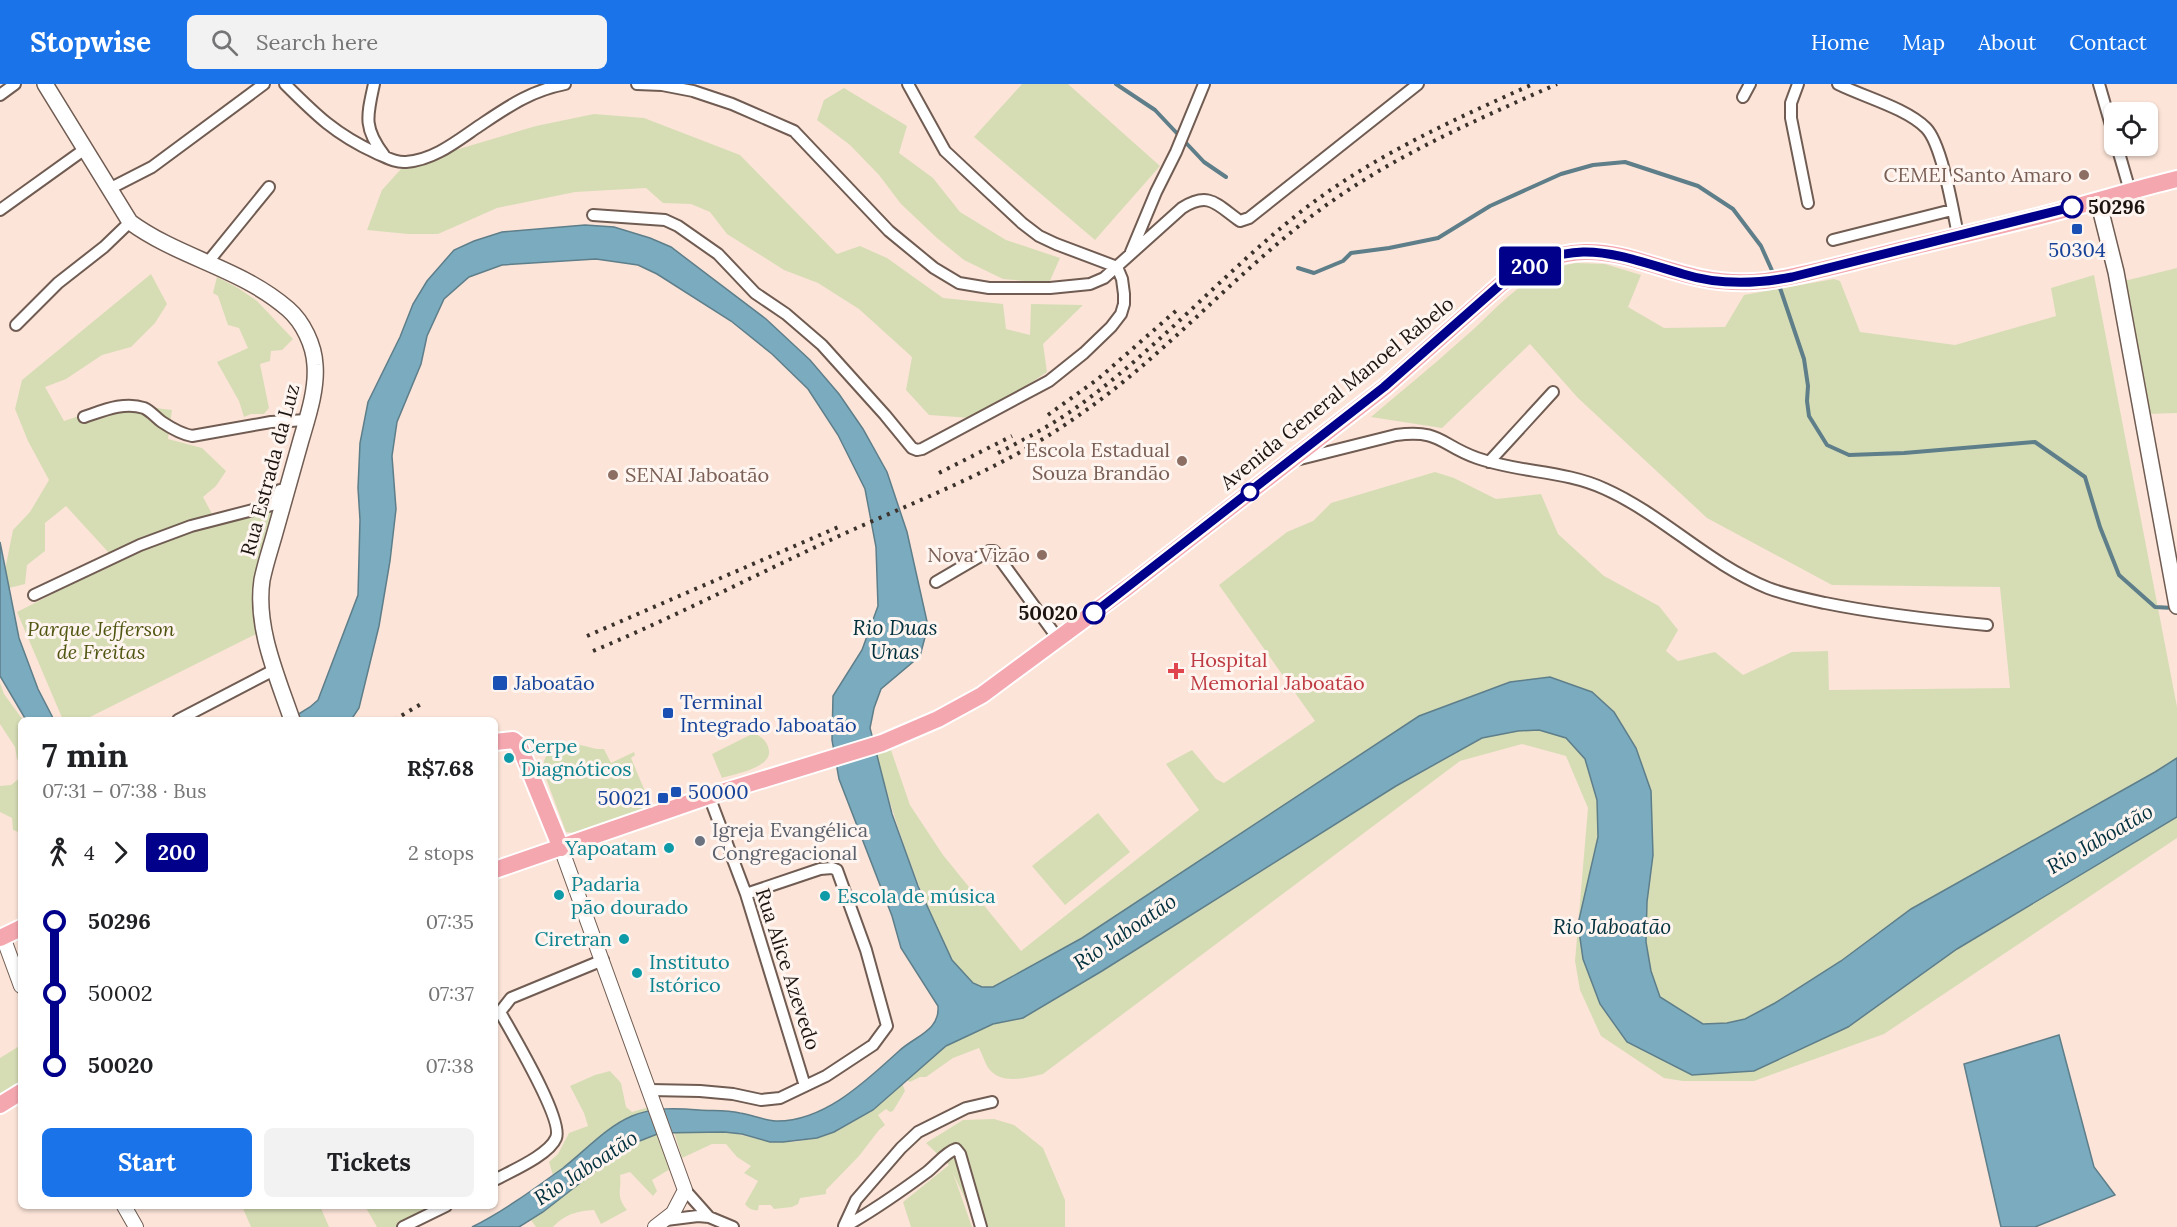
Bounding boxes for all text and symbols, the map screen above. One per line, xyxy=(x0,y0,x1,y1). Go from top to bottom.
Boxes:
search box xyxy=(187,15,607,69)
text: Stopwise xyxy=(30,24,151,60)
icon: search xyxy=(208,26,241,59)
text: Search here xyxy=(256,28,378,56)
text: Home xyxy=(1811,29,1869,56)
text: Map xyxy=(1902,29,1945,56)
text: About xyxy=(1978,29,2036,56)
text: Contact xyxy=(2069,29,2147,56)
map controls xyxy=(2104,102,2158,156)
button: locate xyxy=(2104,102,2158,156)
place label: CEMEI Santo Amaro xyxy=(1884,162,2072,187)
marker: CEMEI Santo Amaro xyxy=(2077,168,2091,182)
place label: 50296 xyxy=(2088,194,2145,219)
marker: 50296 xyxy=(2061,196,2083,218)
marker: 50304 xyxy=(2070,222,2084,236)
place label: 50304 xyxy=(2048,237,2106,262)
line badge: 200 xyxy=(1496,246,1564,285)
text: 200 xyxy=(1511,253,1549,280)
street label: Avenida General Manoel Rabelo xyxy=(1214,291,1459,495)
street label: Rua Estrada da Luz xyxy=(235,381,305,559)
place label: Escola Estadual Souza Brandão xyxy=(1026,437,1170,485)
marker: Escola Estadual Souza Brandão xyxy=(1175,454,1189,468)
place label: SENAI Jaboatão xyxy=(625,462,769,487)
marker: SENAI Jaboatão xyxy=(606,468,620,482)
unlabelled marker xyxy=(1241,483,1259,501)
place label: Nova Vizão xyxy=(927,542,1030,567)
marker: Nova Vizão xyxy=(1035,548,1049,562)
place label: 50020 xyxy=(1018,600,1078,625)
marker: 50020 xyxy=(1083,602,1105,624)
water label: Rio Duas Unas xyxy=(853,614,937,665)
park label: Parque Jefferson de Freitas xyxy=(27,616,176,664)
place label: Hospital Memorial Jaboatão xyxy=(1190,647,1365,695)
marker: Hospital Memorial Jaboatão xyxy=(1167,662,1185,680)
place label: Jaboatão xyxy=(513,670,595,695)
marker: Jaboatão xyxy=(491,674,509,692)
place label: Terminal Integrado Jaboatão xyxy=(680,689,857,737)
marker: Terminal Integrado Jaboatão xyxy=(661,706,675,720)
place label: Cerpe Diagnóticos xyxy=(521,733,632,781)
text: 7 min xyxy=(42,734,128,776)
marker: Cerpe Diagnóticos xyxy=(502,751,516,765)
text: R$7.68 xyxy=(407,754,474,782)
text: 07:31 – 07:38 · Bus xyxy=(42,778,207,803)
place label: 50000 xyxy=(688,779,749,804)
place label: 50021 xyxy=(597,785,651,810)
marker: 50000 xyxy=(669,785,683,799)
marker: 50021 xyxy=(656,791,670,805)
water label: Rio Jaboatão xyxy=(2042,797,2158,880)
place label: Igreja Evangélica Congregacional xyxy=(712,817,868,865)
marker: Igreja Evangélica Congregacional xyxy=(693,834,707,848)
place label: Yapoatam xyxy=(564,835,657,860)
icon: walk xyxy=(42,836,75,869)
icon: forward xyxy=(104,836,137,869)
text: 200 xyxy=(158,839,196,866)
text: 4 xyxy=(84,840,95,865)
text: 2 stops xyxy=(408,840,474,865)
marker: Yapoatam xyxy=(662,841,676,855)
place label: Padaria pão dourado xyxy=(571,871,688,919)
place label: Escola de música xyxy=(837,883,996,908)
street label: Rua Alice Azevedo xyxy=(751,885,826,1053)
water label: Rio Jaboatão xyxy=(1068,887,1181,976)
marker: Padaria pão dourado xyxy=(552,888,566,902)
marker: Escola de música xyxy=(818,889,832,903)
text: 50296 xyxy=(88,907,151,935)
text: 07:35 xyxy=(426,909,474,934)
water label: Rio Jaboatão xyxy=(1553,913,1671,940)
place label: Ciretran xyxy=(534,926,612,951)
marker: Ciretran xyxy=(617,932,631,946)
place label: Instituto Istórico xyxy=(649,949,730,997)
marker: Instituto Istórico xyxy=(630,966,644,980)
text: 50002 xyxy=(88,979,153,1007)
text: 07:37 xyxy=(428,981,474,1006)
text: 50020 xyxy=(88,1051,154,1079)
text: 07:38 xyxy=(425,1053,474,1078)
water label: Rio Jaboatão xyxy=(529,1124,643,1211)
button: Start xyxy=(42,1128,252,1197)
button: Tickets xyxy=(264,1128,474,1197)

